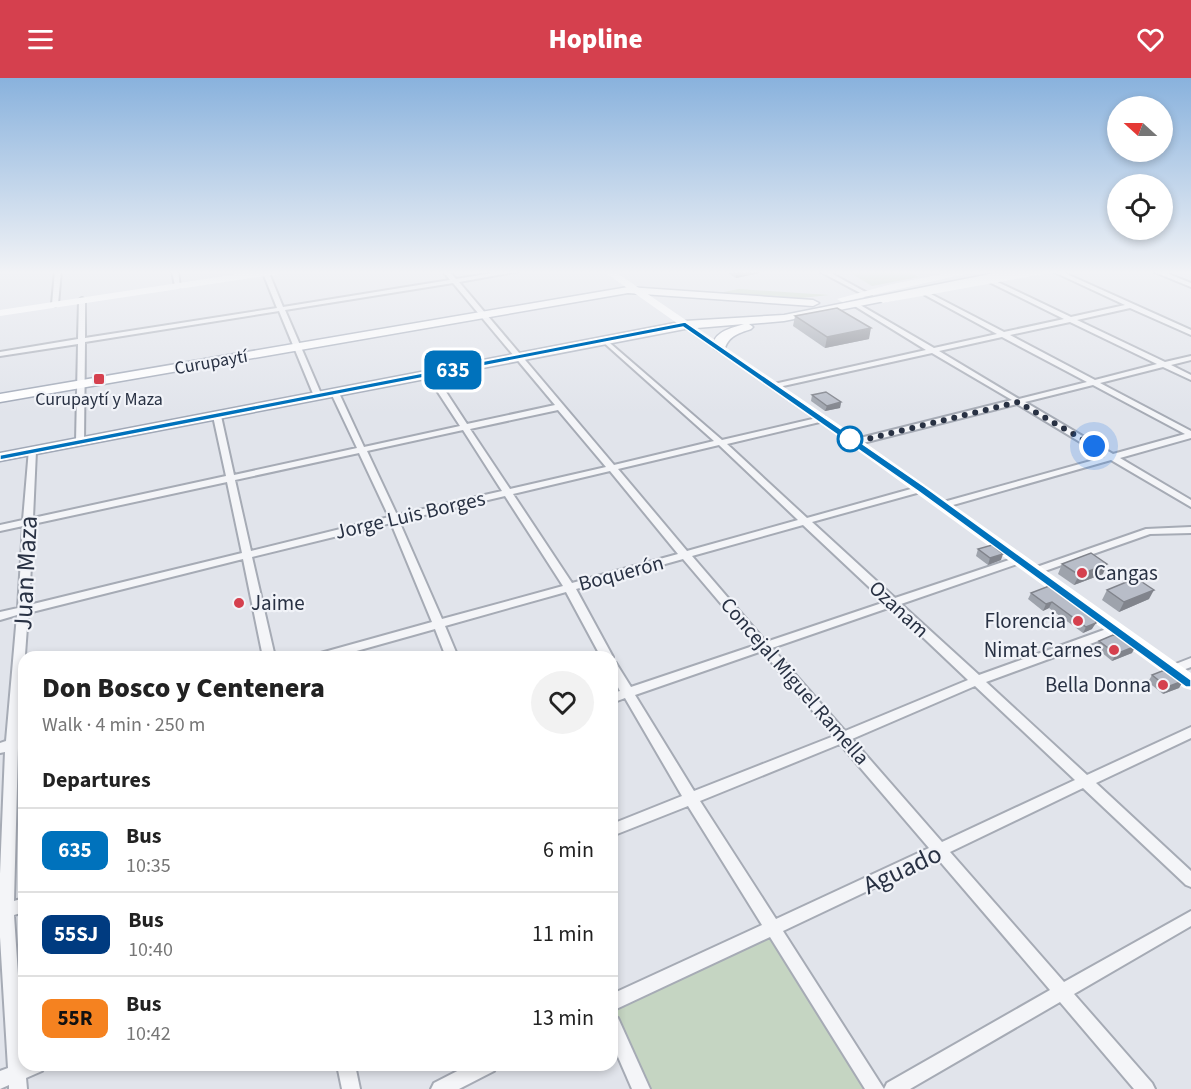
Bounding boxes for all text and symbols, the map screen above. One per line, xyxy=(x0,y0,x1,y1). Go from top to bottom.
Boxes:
text: Hopline xyxy=(548,20,643,59)
icon: menu xyxy=(24,23,57,56)
icon: heart xyxy=(1134,23,1167,56)
north arrow xyxy=(1107,96,1173,162)
map controls xyxy=(1107,96,1173,240)
button: locate xyxy=(1107,174,1173,240)
street label: Curupaytí xyxy=(173,344,250,381)
line badge: 635 xyxy=(418,350,488,390)
text: 635 xyxy=(436,355,470,385)
marker: Curupaytí y Maza xyxy=(92,372,106,386)
place label: Curupaytí y Maza xyxy=(35,387,163,412)
unlabelled marker xyxy=(837,426,863,452)
your location xyxy=(1079,431,1109,461)
street label: Jorge Luis Borges xyxy=(332,483,488,547)
street label: Juan Maza xyxy=(4,515,47,631)
street label: Boquerón xyxy=(575,547,667,599)
place label: Cangas xyxy=(1094,558,1158,588)
marker: Cangas xyxy=(1075,566,1089,580)
street label: Ozanam xyxy=(862,573,936,645)
place label: Jaime xyxy=(251,588,305,618)
street label: Concejal Miguel Ramella xyxy=(714,591,876,771)
marker: Jaime xyxy=(232,596,246,610)
place label: Florencia xyxy=(985,606,1066,636)
marker: Florencia xyxy=(1071,614,1085,628)
place label: Nimat Carnes xyxy=(984,635,1102,665)
marker: Nimat Carnes xyxy=(1107,643,1121,657)
text: Don Bosco y Centenera xyxy=(42,668,325,708)
place label: Bella Donna xyxy=(1045,670,1151,700)
button: heart xyxy=(531,671,594,734)
marker: Bella Donna xyxy=(1156,678,1170,692)
text: Walk · 4 min · 250 m xyxy=(42,711,205,739)
text: Departures xyxy=(42,764,151,796)
text: Bus xyxy=(126,820,162,852)
text: 6 min xyxy=(543,834,594,866)
text: 635 xyxy=(58,835,92,865)
street label: Aguado xyxy=(857,835,948,904)
text: 10:35 xyxy=(126,852,171,880)
text: Bus xyxy=(128,904,164,936)
text: 11 min xyxy=(532,918,594,950)
text: 55SJ xyxy=(54,919,98,949)
text: 10:40 xyxy=(128,936,173,964)
text: Bus xyxy=(126,988,162,1020)
text: 13 min xyxy=(532,1002,594,1034)
text: 55R xyxy=(57,1003,93,1033)
text: 10:42 xyxy=(126,1020,171,1048)

